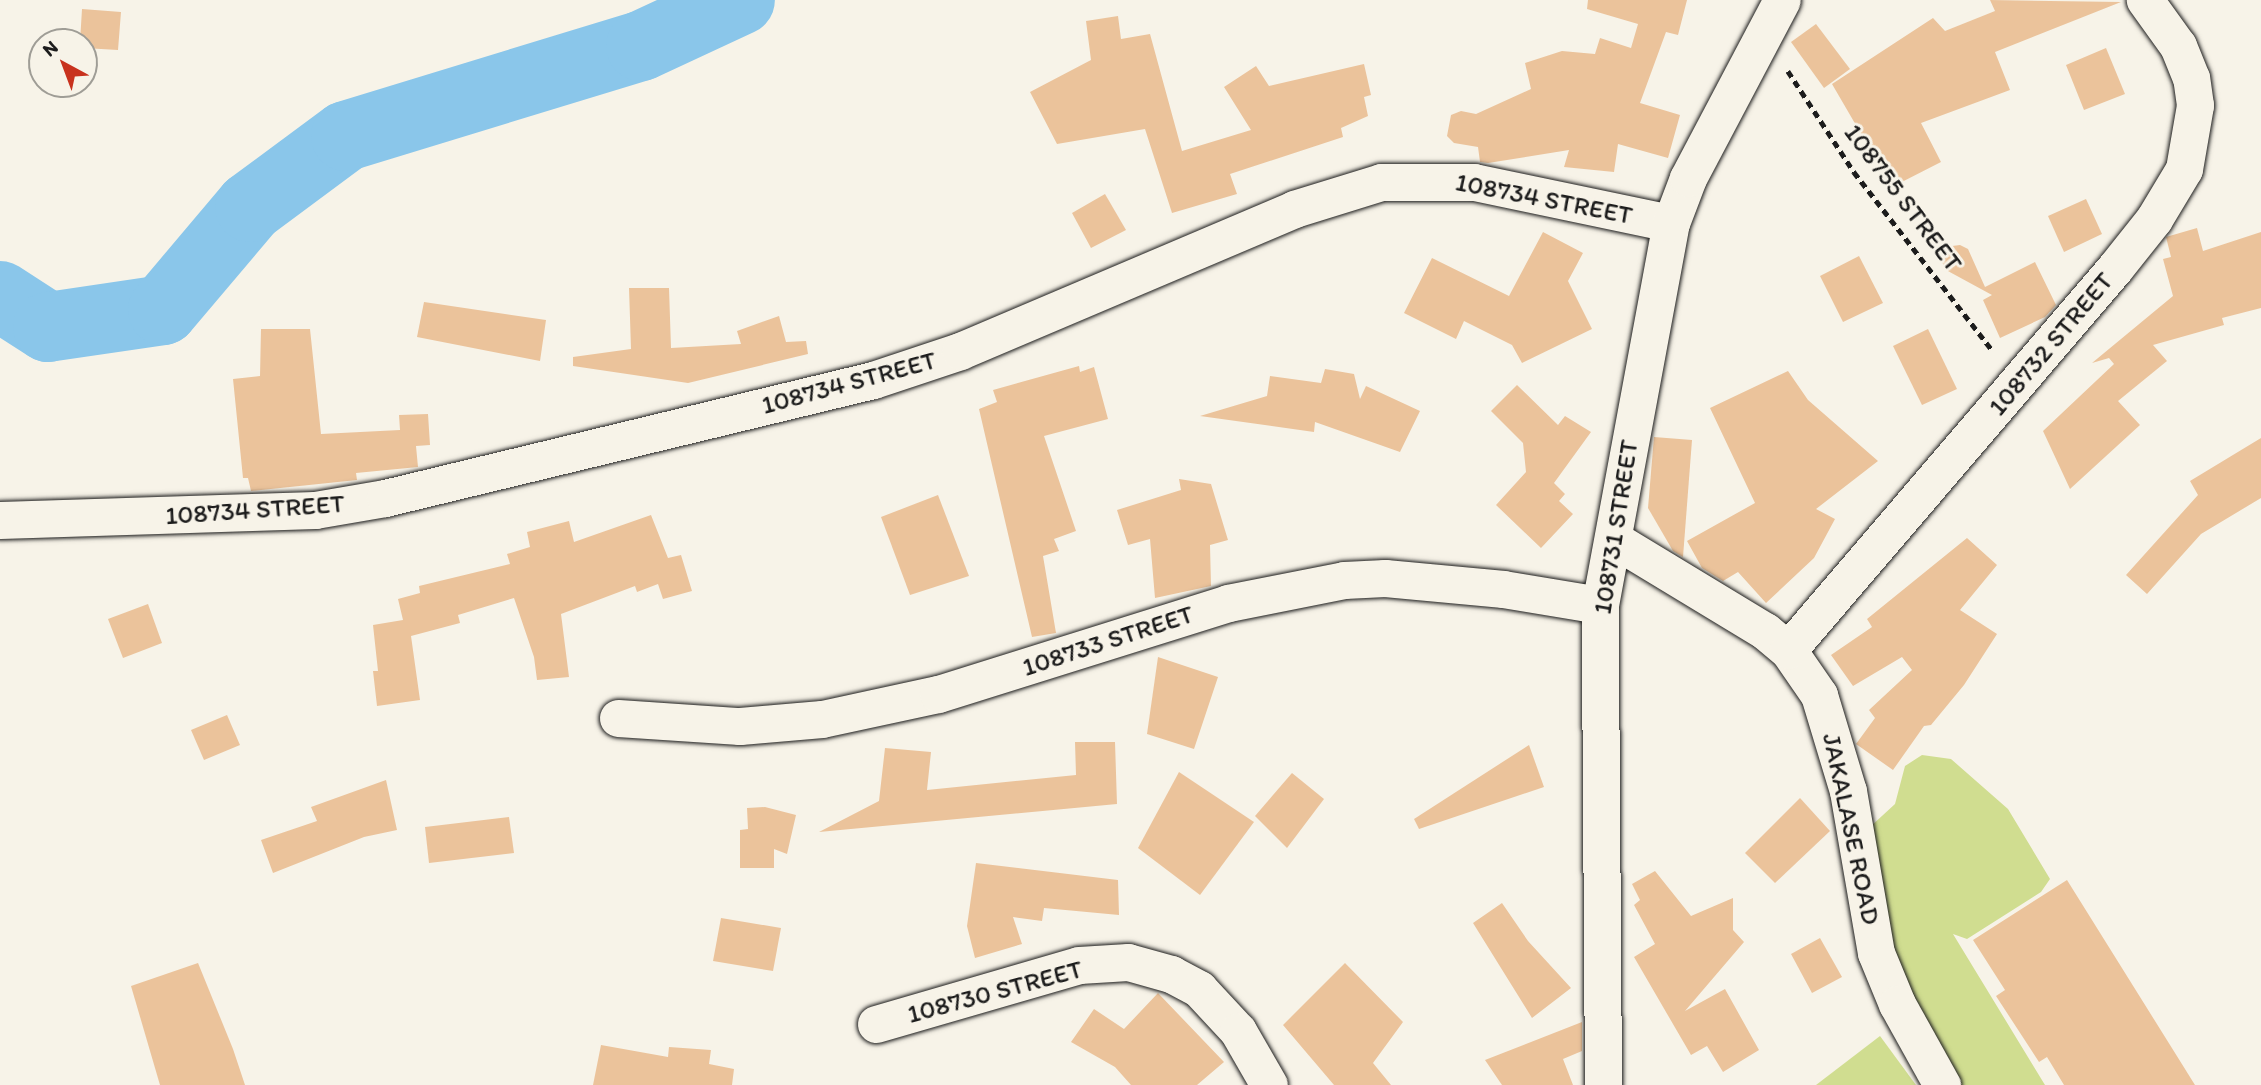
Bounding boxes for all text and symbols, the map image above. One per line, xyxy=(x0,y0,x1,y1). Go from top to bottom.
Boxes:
north arrow xyxy=(28,28,98,98)
text: N xyxy=(38,35,63,61)
street label: 108755 STREET xyxy=(1837,118,1969,278)
street label: 108734 STREET xyxy=(1453,167,1635,231)
street label: 108732 STREET xyxy=(1982,266,2120,422)
street label: 108734 STREET xyxy=(758,345,940,421)
street label: 108731 STREET xyxy=(1587,438,1645,616)
street label: 108734 STREET xyxy=(164,488,346,532)
street label: 108733 STREET xyxy=(1018,599,1198,683)
street label: JAKALASE ROAD xyxy=(1816,731,1886,927)
street label: 108730 STREET xyxy=(904,954,1086,1030)

